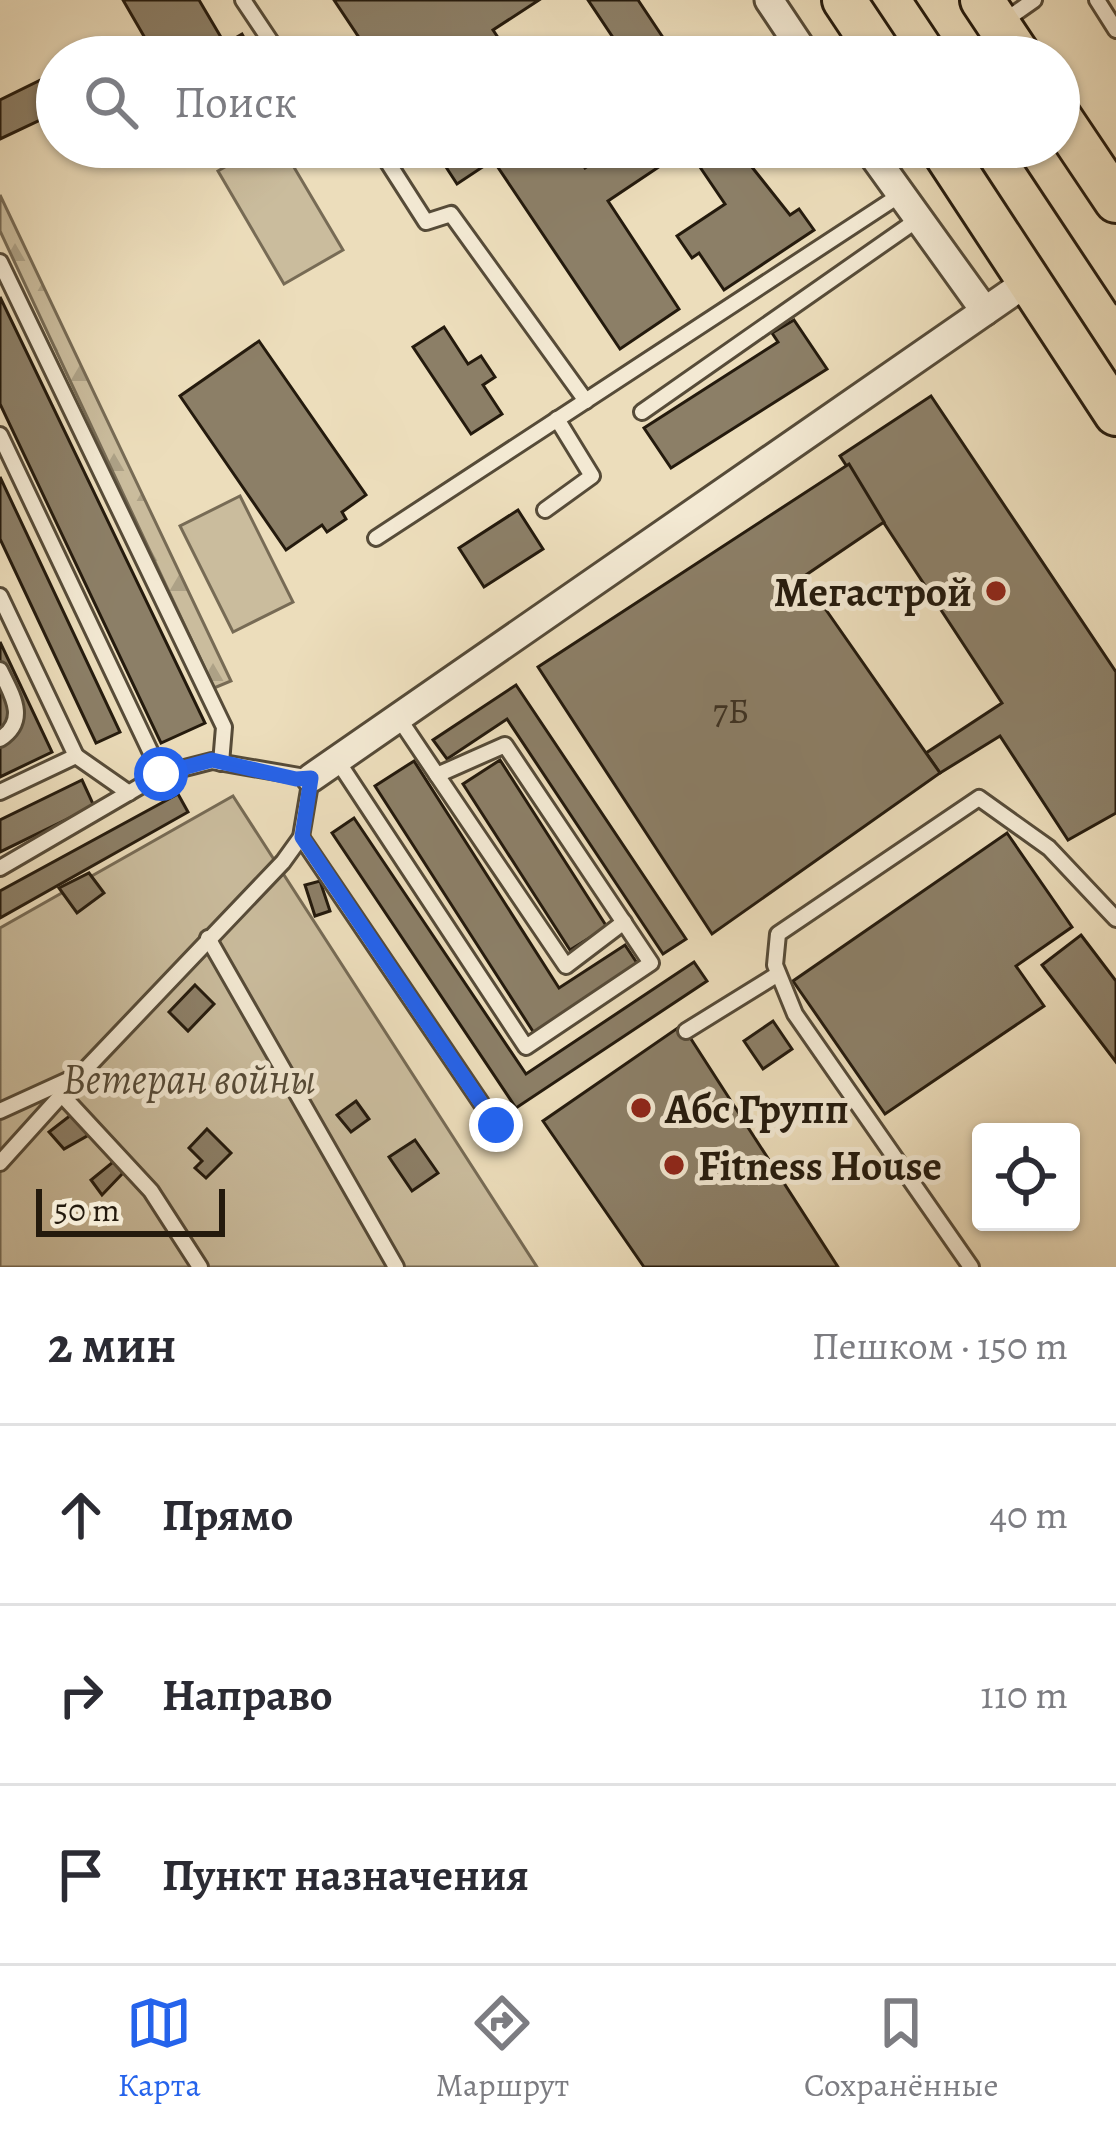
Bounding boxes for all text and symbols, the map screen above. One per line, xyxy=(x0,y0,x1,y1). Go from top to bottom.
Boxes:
search box xyxy=(36,36,1080,168)
icon: search xyxy=(78,69,144,135)
text: Поиск xyxy=(174,71,297,133)
place label: Мегастрой xyxy=(774,563,972,620)
marker: Мегастрой xyxy=(983,578,1009,604)
house number: 7Б xyxy=(713,686,749,735)
route start xyxy=(134,747,188,801)
park label: Ветеран войны xyxy=(62,1050,316,1107)
place label: Абс Групп xyxy=(664,1080,849,1137)
marker: Абс Групп xyxy=(628,1095,654,1121)
route end xyxy=(469,1098,523,1152)
map controls xyxy=(972,1123,1080,1231)
button: locate xyxy=(972,1123,1080,1231)
place label: Fitness House xyxy=(698,1137,942,1194)
marker: Fitness House xyxy=(661,1152,687,1178)
scale bar xyxy=(36,1183,225,1236)
text: 50 m xyxy=(54,1187,120,1232)
text: 2 мин xyxy=(48,1310,176,1380)
text: Пешком · 150 m xyxy=(812,1319,1068,1372)
icon: ahead xyxy=(48,1482,114,1548)
text: Прямо xyxy=(162,1484,293,1546)
text: 40 m xyxy=(989,1488,1068,1541)
icon: right xyxy=(48,1662,114,1728)
text: Направо xyxy=(162,1664,333,1726)
text: 110 m xyxy=(980,1668,1068,1721)
icon: arrive xyxy=(48,1842,114,1908)
text: Пункт назначения xyxy=(162,1844,529,1906)
tab: Карта xyxy=(117,1990,201,2107)
tab: Маршрут xyxy=(435,1990,569,2107)
tab: Сохранённые xyxy=(804,1990,999,2107)

